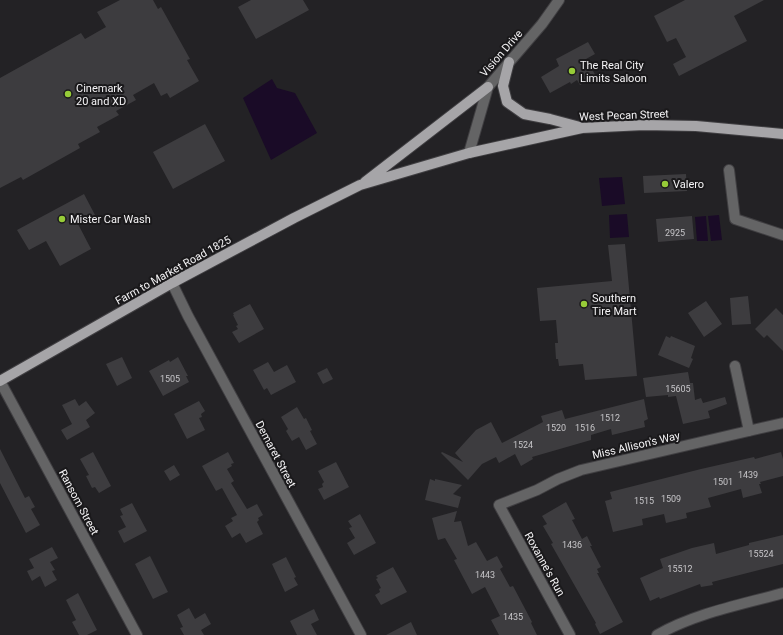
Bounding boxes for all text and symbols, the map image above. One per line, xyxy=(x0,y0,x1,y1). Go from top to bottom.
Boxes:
street label: Vision Drive xyxy=(478,27,525,79)
place label: The Real City Limits Saloon xyxy=(580,59,647,85)
marker: The Real City Limits Saloon xyxy=(567,66,577,76)
place label: Cinemark 20 and XD xyxy=(76,82,126,108)
marker: Cinemark 20 and XD xyxy=(63,89,73,99)
street label: West Pecan Street xyxy=(579,107,669,124)
place label: Valero xyxy=(673,178,704,191)
marker: Valero xyxy=(660,179,670,189)
place label: Mister Car Wash xyxy=(70,213,151,226)
marker: Mister Car Wash xyxy=(57,214,67,224)
house number: 2925 xyxy=(665,228,685,238)
street label: Farm to Market Road 1825 xyxy=(113,233,233,308)
place label: Southern Tire Mart xyxy=(592,292,637,318)
marker: Southern Tire Mart xyxy=(579,299,589,309)
house number: 1505 xyxy=(160,374,180,384)
house number: 15605 xyxy=(665,384,691,394)
house number: 1512 xyxy=(600,413,620,423)
street label: Demaret Street xyxy=(253,419,299,490)
house number: 1520 xyxy=(546,423,566,433)
house number: 1516 xyxy=(575,423,595,433)
street label: Miss Allison's Way xyxy=(591,429,682,462)
house number: 1524 xyxy=(513,440,533,450)
street label: Ransom Street xyxy=(56,467,101,538)
house number: 1439 xyxy=(738,470,758,480)
house number: 1501 xyxy=(713,477,733,487)
house number: 1509 xyxy=(661,494,681,504)
house number: 1515 xyxy=(634,496,654,506)
street label: Roxanne's Run xyxy=(522,530,567,598)
house number: 1436 xyxy=(562,540,582,550)
house number: 15524 xyxy=(748,549,774,559)
house number: 15512 xyxy=(667,564,693,574)
house number: 1443 xyxy=(475,570,495,580)
house number: 1435 xyxy=(503,612,523,622)

